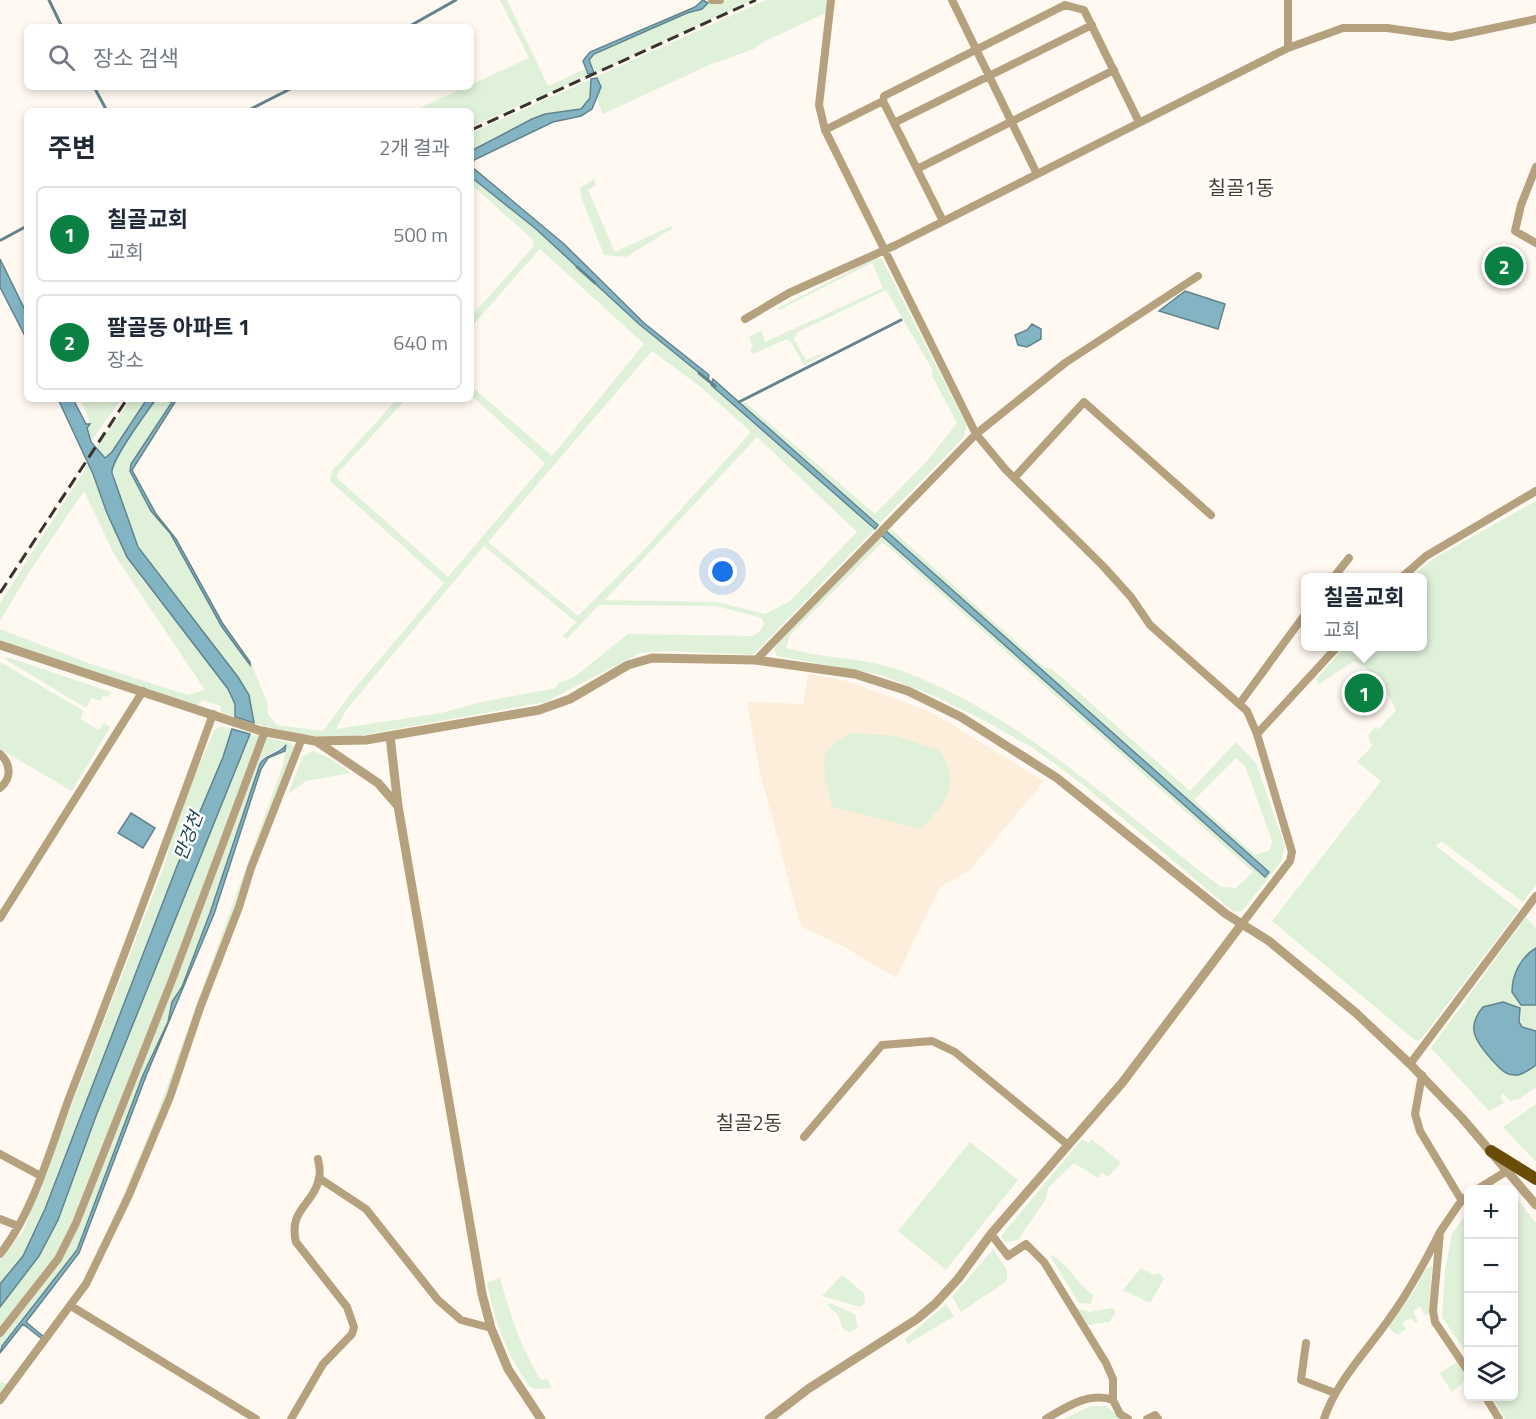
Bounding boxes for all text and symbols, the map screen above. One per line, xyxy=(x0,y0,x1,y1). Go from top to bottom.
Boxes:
search box xyxy=(24,24,474,90)
icon: search xyxy=(45,41,78,74)
text: 장소 검색 xyxy=(93,41,179,75)
text: 주변 xyxy=(48,128,96,167)
text: 2개 결과 xyxy=(379,132,450,163)
district label: 칠골1동 xyxy=(1208,172,1274,203)
text: 칠골교회 xyxy=(107,202,188,236)
text: 1 xyxy=(64,219,75,250)
text: 500 m xyxy=(393,219,448,250)
text: 교회 xyxy=(107,236,144,267)
pin: 2 xyxy=(1484,244,1524,288)
text: 팔골동 아파트 1 xyxy=(107,310,250,344)
text: 2 xyxy=(64,327,75,358)
text: 640 m xyxy=(393,327,448,358)
text: 장소 xyxy=(107,344,144,375)
your location xyxy=(708,557,737,586)
popup xyxy=(1301,573,1427,651)
text: 칠골교회 xyxy=(1324,580,1404,614)
text: 교회 xyxy=(1324,614,1360,645)
pin: 1 xyxy=(1344,670,1384,716)
water label: 만겅천 xyxy=(166,806,210,864)
district label: 칠골2동 xyxy=(716,1107,782,1138)
map controls xyxy=(1464,1185,1518,1401)
button: + xyxy=(1464,1185,1518,1239)
button: − xyxy=(1464,1239,1518,1293)
button: locate xyxy=(1464,1293,1518,1347)
button: layers xyxy=(1464,1347,1518,1401)

